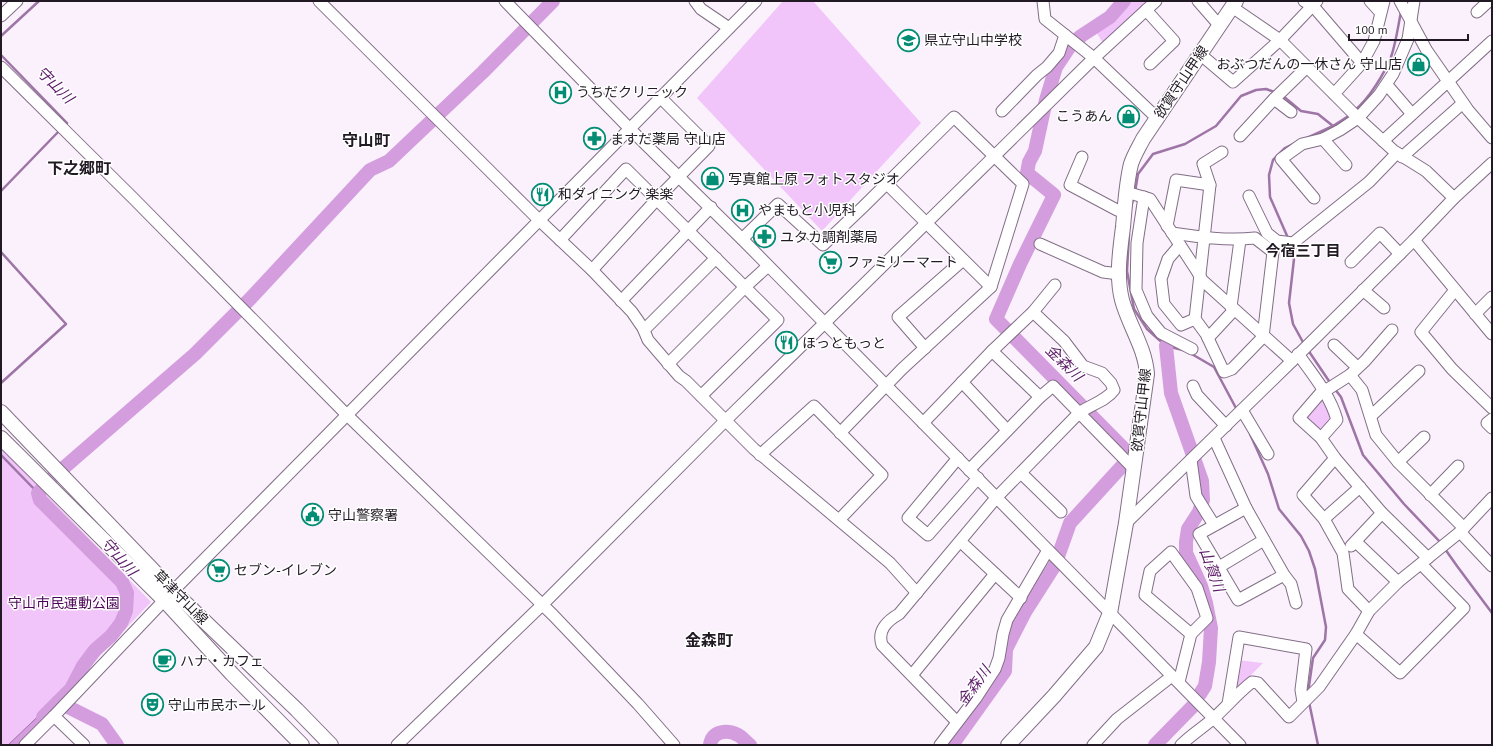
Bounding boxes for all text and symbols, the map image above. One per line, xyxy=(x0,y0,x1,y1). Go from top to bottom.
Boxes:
scale bar xyxy=(1349,16,1468,42)
text: 100 m xyxy=(1355,22,1388,37)
school or university icon: 県立守山中学校 xyxy=(895,27,921,53)
place label: 県立守山中学校 xyxy=(924,31,1022,49)
street label: 欲賀守山甲線 xyxy=(1150,42,1212,122)
shop icon: おぶつだんの一休さん 守山店 xyxy=(1405,51,1431,77)
place label: おぶつだんの一休さん 守山店 xyxy=(1216,55,1402,73)
water label: 守山川 xyxy=(33,62,79,109)
hospital icon: うちだクリニック xyxy=(548,79,574,105)
place label: うちだクリニック xyxy=(576,83,688,101)
shop icon: こうあん xyxy=(1115,103,1141,129)
place label: こうあん xyxy=(1056,107,1112,125)
pharmacy icon: ますだ薬局 守山店 xyxy=(582,126,608,152)
district label: 守山町 xyxy=(342,130,390,150)
place label: ますだ薬局 守山店 xyxy=(610,130,726,148)
district label: 下之郷町 xyxy=(47,158,111,178)
shop icon: 写真館上原 フォトスタジオ xyxy=(700,166,726,192)
place label: 写真館上原 フォトスタジオ xyxy=(728,170,900,188)
restaurant icon: 和ダイニング 楽楽 xyxy=(529,181,555,207)
place label: 和ダイニング 楽楽 xyxy=(558,185,674,203)
hospital icon: やまもと小児科 xyxy=(729,197,755,223)
place label: やまもと小児科 xyxy=(758,201,856,219)
pharmacy icon: ユタカ調剤薬局 xyxy=(751,224,777,250)
place label: ユタカ調剤薬局 xyxy=(780,228,878,246)
district label: 今宿三丁目 xyxy=(1265,241,1341,260)
supermarket icon: ファミリーマート xyxy=(818,249,844,275)
place label: ファミリーマート xyxy=(846,253,958,271)
restaurant icon: ほっともっと xyxy=(774,330,800,356)
place label: ほっともっと xyxy=(802,334,886,352)
water label: 金森川 xyxy=(1042,340,1088,387)
street label: 欲賀守山甲線 xyxy=(1128,367,1154,453)
public building icon: 守山警察署 xyxy=(299,502,325,528)
place label: 守山警察署 xyxy=(328,506,398,524)
water label: 守山川 xyxy=(97,534,143,581)
water label: 山賀川 xyxy=(1196,545,1230,596)
supermarket icon: セブン-イレブン xyxy=(205,557,231,583)
place label: セブン-イレブン xyxy=(234,561,337,579)
street label: 草津守山線 xyxy=(150,566,212,628)
park label: 守山市民運動公園 xyxy=(8,594,120,612)
district label: 金森町 xyxy=(685,630,733,650)
cafe icon: ハナ・カフェ xyxy=(152,648,178,674)
place label: ハナ・カフェ xyxy=(180,652,264,670)
water label: 金森川 xyxy=(953,660,996,709)
theatre icon: 守山市民ホール xyxy=(140,692,166,718)
place label: 守山市民ホール xyxy=(168,696,266,714)

